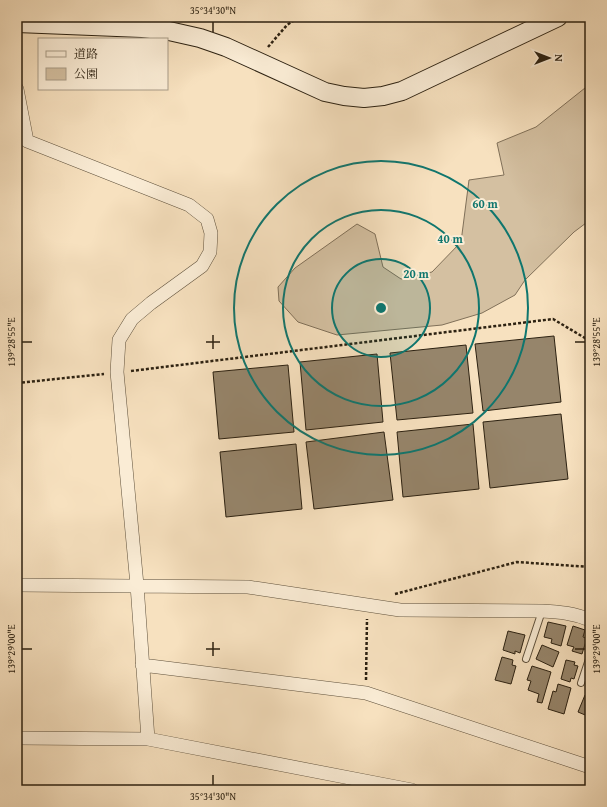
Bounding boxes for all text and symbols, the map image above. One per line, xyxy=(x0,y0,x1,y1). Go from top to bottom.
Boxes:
text: 35°34'30"N xyxy=(190,3,236,18)
legend xyxy=(38,38,168,90)
north arrow xyxy=(529,38,569,78)
text: 道路 xyxy=(74,45,98,62)
text: N xyxy=(551,54,567,62)
text: 公園 xyxy=(74,65,98,82)
text: 60 m xyxy=(472,195,498,212)
text: 40 m xyxy=(437,230,463,247)
text: 20 m xyxy=(403,265,429,282)
centre of rings xyxy=(374,301,388,315)
text: 139°28'55"E xyxy=(4,317,19,367)
text: 139°28'55"E xyxy=(589,317,604,367)
text: 139°29'00"E xyxy=(4,624,19,674)
text: 139°29'00"E xyxy=(589,624,604,674)
text: 35°34'30"N xyxy=(190,789,236,804)

